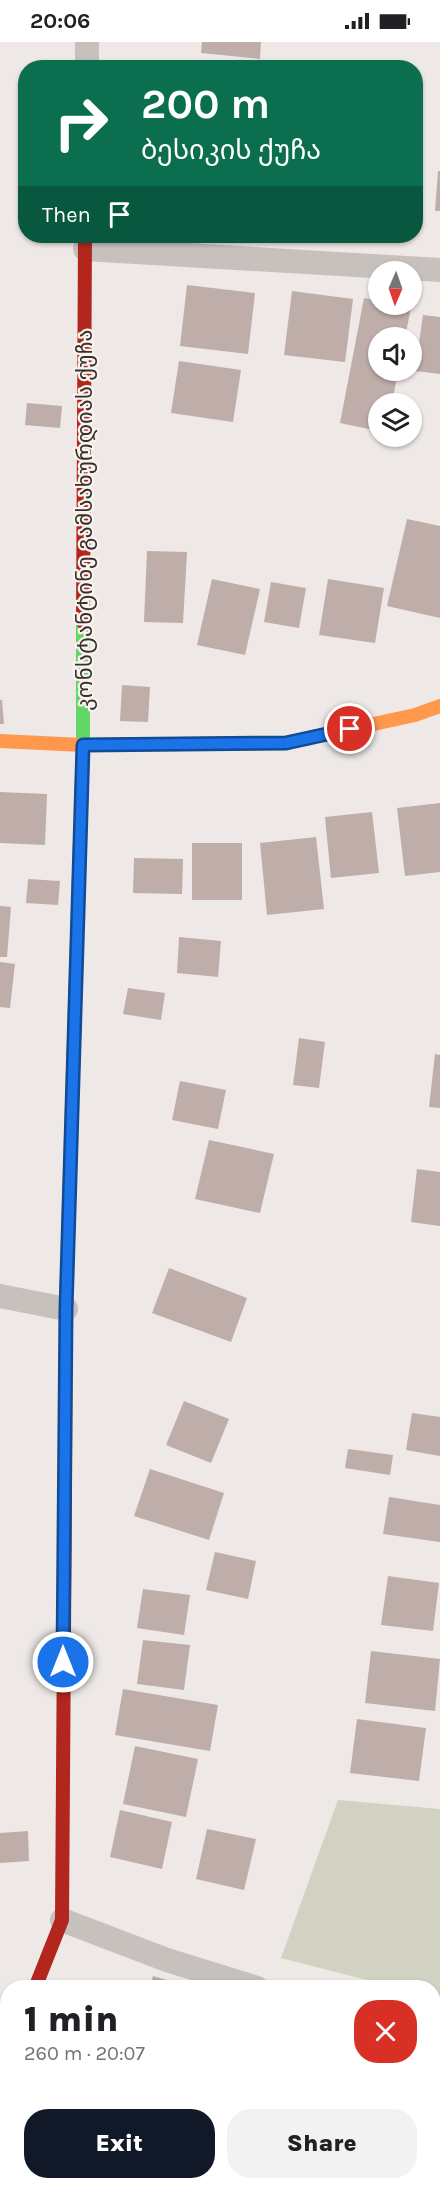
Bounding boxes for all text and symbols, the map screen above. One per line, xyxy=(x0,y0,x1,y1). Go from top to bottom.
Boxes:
text: 20:06 xyxy=(30,8,90,34)
text: 200 m xyxy=(141,79,270,129)
icon: right xyxy=(42,84,120,162)
text: ბესიკის ქუჩა xyxy=(141,134,321,166)
icon: arrive xyxy=(103,198,136,231)
text: Then xyxy=(42,202,91,228)
north arrow xyxy=(368,261,422,315)
map controls xyxy=(368,261,422,447)
button: sound xyxy=(368,327,422,381)
street label: კონსტანტინე გამსახურდიას ქუჩა xyxy=(72,329,98,711)
button: layers xyxy=(368,393,422,447)
pin xyxy=(324,703,375,754)
icon: arrive xyxy=(333,712,366,745)
position arrow xyxy=(31,1630,95,1694)
text: 1 min xyxy=(24,1998,118,2040)
button: close xyxy=(354,2000,417,2063)
text: 260 m · 20:07 xyxy=(24,2042,145,2065)
button: Exit xyxy=(24,2109,215,2178)
button: Share xyxy=(227,2109,417,2178)

